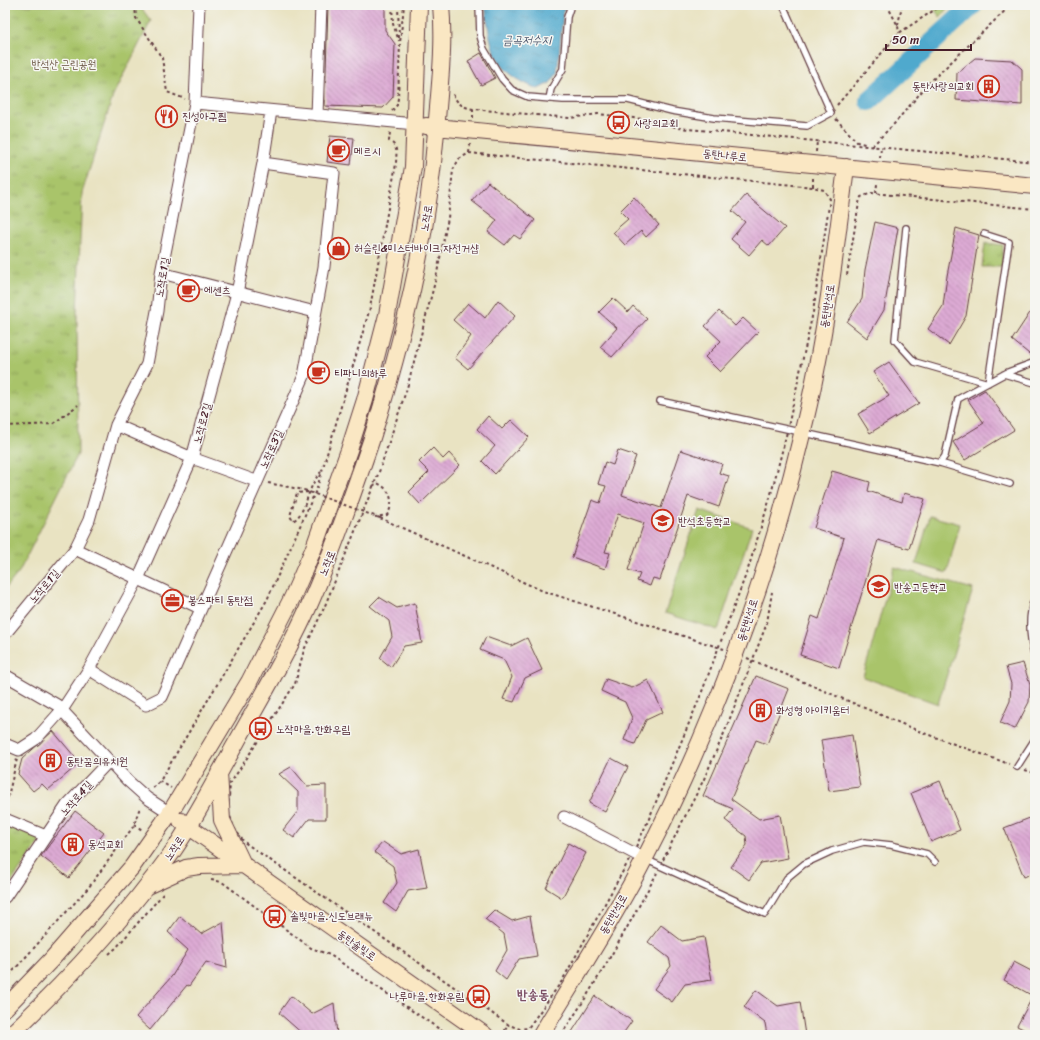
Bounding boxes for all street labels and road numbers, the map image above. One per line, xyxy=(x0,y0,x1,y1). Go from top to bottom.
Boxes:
street label: 동탄나루로 xyxy=(702,144,748,167)
street label: 노작로 xyxy=(415,203,438,233)
street label: 노작로1길 xyxy=(150,256,175,298)
street label: 동탄반석로 xyxy=(815,283,840,329)
street label: 노작로2길 xyxy=(188,400,217,446)
street label: 노작로3길 xyxy=(254,426,289,472)
street label: 노작로 xyxy=(314,547,341,579)
street label: 노작로1길 xyxy=(24,565,65,608)
street label: 동탄반석로 xyxy=(732,596,763,644)
street label: 노작로4길 xyxy=(55,776,98,821)
street label: 노작로 xyxy=(159,832,190,865)
street label: 동탄반석로 xyxy=(594,890,633,938)
street label: 동탄솔빛로 xyxy=(333,925,380,966)

